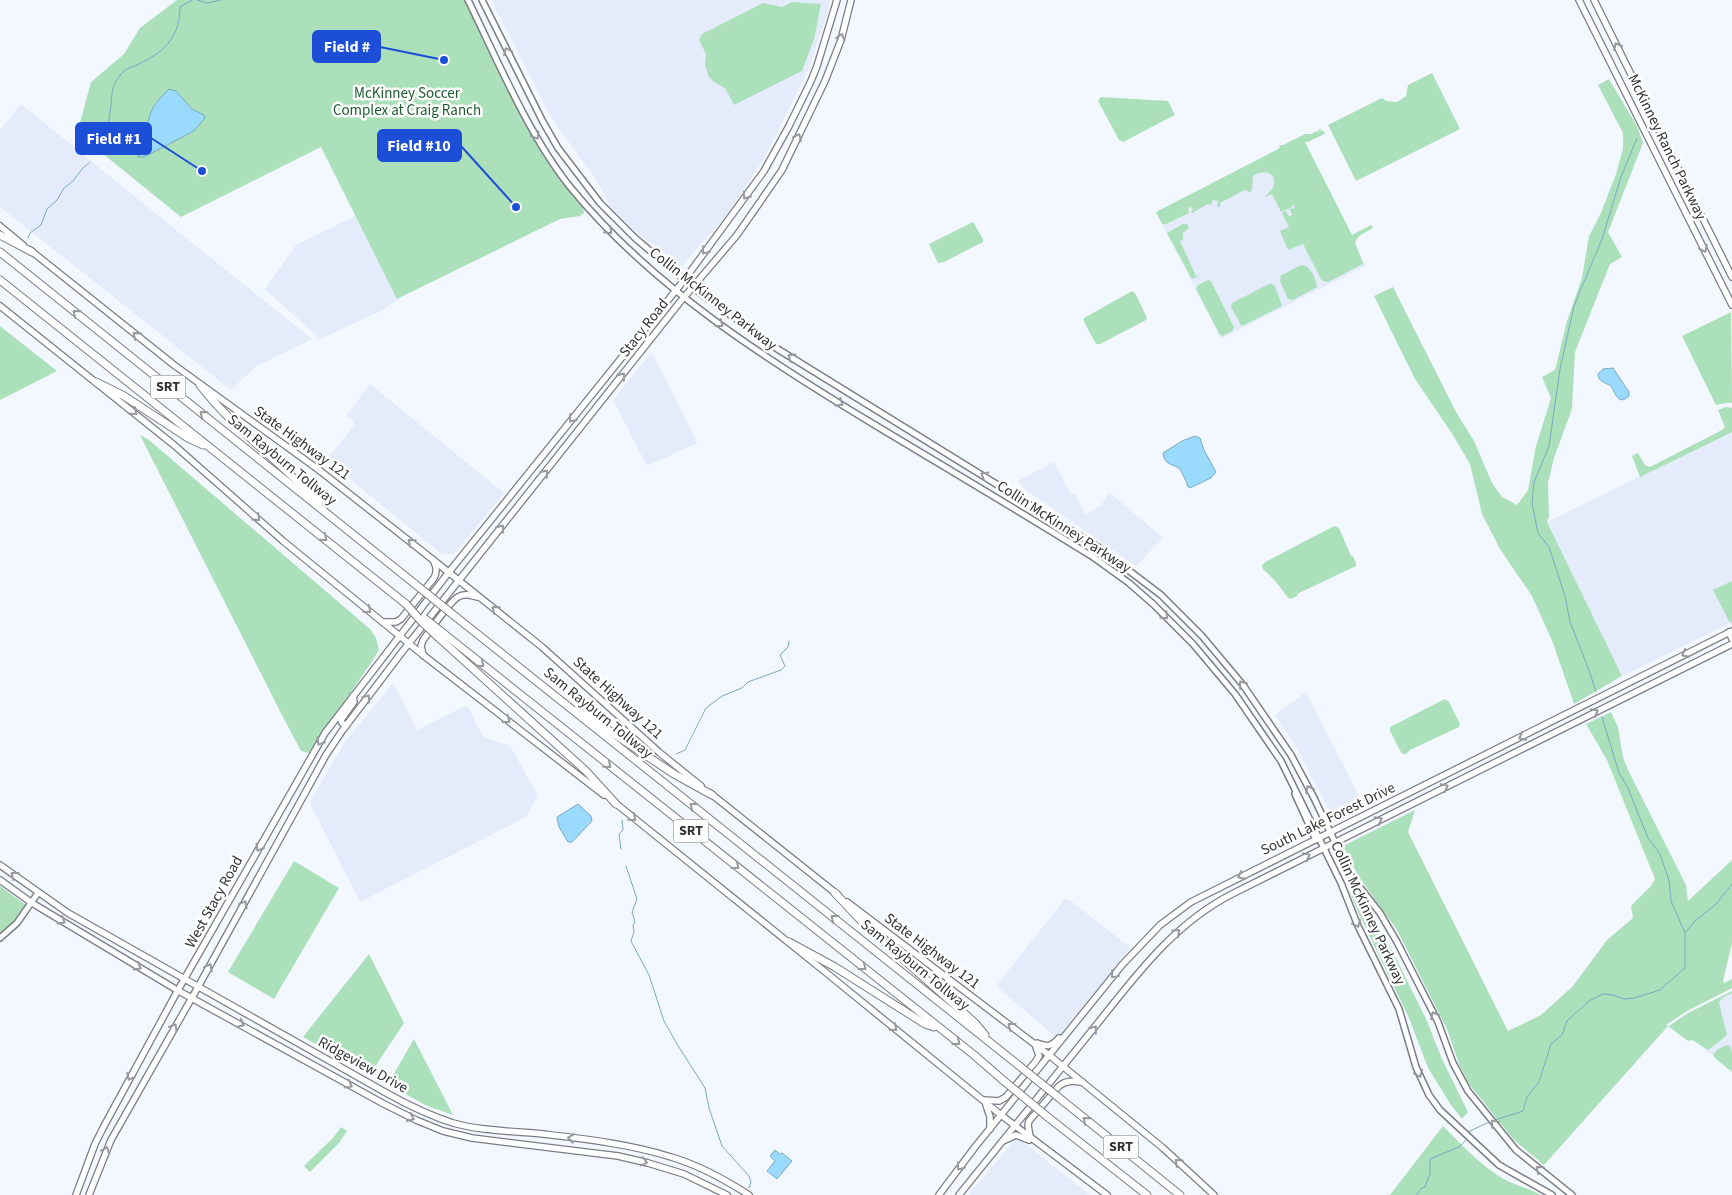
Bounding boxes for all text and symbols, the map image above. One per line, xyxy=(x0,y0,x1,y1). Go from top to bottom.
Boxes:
callout: Field # xyxy=(313,31,380,62)
one-way arrow xyxy=(836,34,846,42)
text: Field # xyxy=(324,36,370,58)
one-way arrow xyxy=(1613,42,1623,51)
one-way arrow xyxy=(503,47,513,56)
street label: McKinney Ranch Parkway xyxy=(1623,71,1711,223)
park label: McKinney Soccer Complex at Craig Ranch xyxy=(333,83,481,121)
callout: Field #1 xyxy=(76,123,151,154)
text: Field #1 xyxy=(87,128,141,150)
callout: Field #10 xyxy=(378,130,461,161)
one-way arrow xyxy=(530,130,540,139)
one-way arrow xyxy=(792,134,802,143)
text: Field #10 xyxy=(387,135,451,157)
one-way arrow xyxy=(743,190,752,200)
one-way arrow xyxy=(603,225,612,234)
street label: Collin McKinney Parkway xyxy=(645,243,781,355)
one-way arrow xyxy=(1698,244,1708,253)
one-way arrow xyxy=(703,245,711,254)
street label: Stacy Road xyxy=(614,294,674,362)
one-way arrow xyxy=(72,309,81,318)
one-way arrow xyxy=(714,318,724,327)
one-way arrow xyxy=(133,332,142,340)
one-way arrow xyxy=(787,354,796,364)
one-way arrow xyxy=(616,373,624,382)
road number: SRT xyxy=(150,376,186,398)
one-way arrow xyxy=(834,397,843,407)
street label: State Highway 121 xyxy=(249,401,355,485)
one-way arrow xyxy=(128,407,137,415)
street label: Sam Rayburn Tollway xyxy=(223,409,341,511)
one-way arrow xyxy=(199,411,208,420)
one-way arrow xyxy=(569,413,577,422)
one-way arrow xyxy=(539,470,547,479)
one-way arrow xyxy=(980,472,989,482)
street label: Collin McKinney Parkway xyxy=(993,476,1135,578)
one-way arrow xyxy=(252,512,261,521)
one-way arrow xyxy=(495,524,504,533)
one-way arrow xyxy=(318,533,327,541)
one-way arrow xyxy=(408,539,417,547)
one-way arrow xyxy=(362,605,371,613)
one-way arrow xyxy=(491,606,500,615)
one-way arrow xyxy=(1160,610,1169,619)
one-way arrow xyxy=(1681,648,1690,658)
street label: State Highway 121 xyxy=(568,652,668,744)
one-way arrow xyxy=(475,658,484,666)
street label: Sam Rayburn Tollway xyxy=(539,662,657,764)
one-way arrow xyxy=(1240,681,1248,690)
one-way arrow xyxy=(361,695,370,704)
one-way arrow xyxy=(1590,708,1599,718)
one-way arrow xyxy=(501,714,510,722)
one-way arrow xyxy=(1518,731,1527,741)
one-way arrow xyxy=(316,736,326,745)
one-way arrow xyxy=(603,760,612,769)
street label: South Lake Forest Drive xyxy=(1257,777,1399,861)
one-way arrow xyxy=(1439,783,1448,793)
one-way arrow xyxy=(1305,785,1315,794)
one-way arrow xyxy=(690,804,699,812)
one-way arrow xyxy=(627,812,636,821)
one-way arrow xyxy=(1374,816,1383,826)
road number: SRT xyxy=(674,819,708,842)
street label: Collin McKinney Parkway xyxy=(1325,838,1411,988)
one-way arrow xyxy=(255,843,265,852)
street label: West Stacy Road xyxy=(180,852,248,952)
one-way arrow xyxy=(1302,852,1311,862)
one-way arrow xyxy=(730,861,739,870)
one-way arrow xyxy=(1237,870,1246,880)
one-way arrow xyxy=(10,872,20,881)
one-way arrow xyxy=(237,900,247,909)
street label: State Highway 121 xyxy=(880,908,984,994)
street label: Sam Rayburn Tollway xyxy=(856,914,974,1016)
one-way arrow xyxy=(56,915,65,925)
one-way arrow xyxy=(831,916,840,924)
one-way arrow xyxy=(1351,919,1361,928)
one-way arrow xyxy=(1171,929,1180,938)
one-way arrow xyxy=(133,960,142,970)
one-way arrow xyxy=(857,962,866,970)
one-way arrow xyxy=(203,963,213,972)
one-way arrow xyxy=(1111,969,1120,978)
one-way arrow xyxy=(1430,1011,1440,1020)
one-way arrow xyxy=(236,1018,245,1028)
one-way arrow xyxy=(889,1022,898,1031)
one-way arrow xyxy=(1007,1023,1017,1032)
one-way arrow xyxy=(168,1024,178,1033)
one-way arrow xyxy=(1088,1025,1097,1034)
street label: Ridgeview Drive xyxy=(314,1032,412,1098)
one-way arrow xyxy=(951,1036,960,1045)
one-way arrow xyxy=(1413,1069,1424,1078)
one-way arrow xyxy=(127,1072,137,1081)
one-way arrow xyxy=(344,1078,353,1088)
one-way arrow xyxy=(406,1112,415,1122)
one-way arrow xyxy=(1083,1117,1092,1125)
one-way arrow xyxy=(1491,1120,1499,1129)
one-way arrow xyxy=(567,1133,575,1144)
road number: SRT xyxy=(1104,1136,1138,1158)
one-way arrow xyxy=(100,1146,111,1155)
one-way arrow xyxy=(640,1156,649,1167)
one-way arrow xyxy=(1175,1159,1184,1168)
one-way arrow xyxy=(957,1161,965,1170)
one-way arrow xyxy=(1536,1165,1545,1174)

